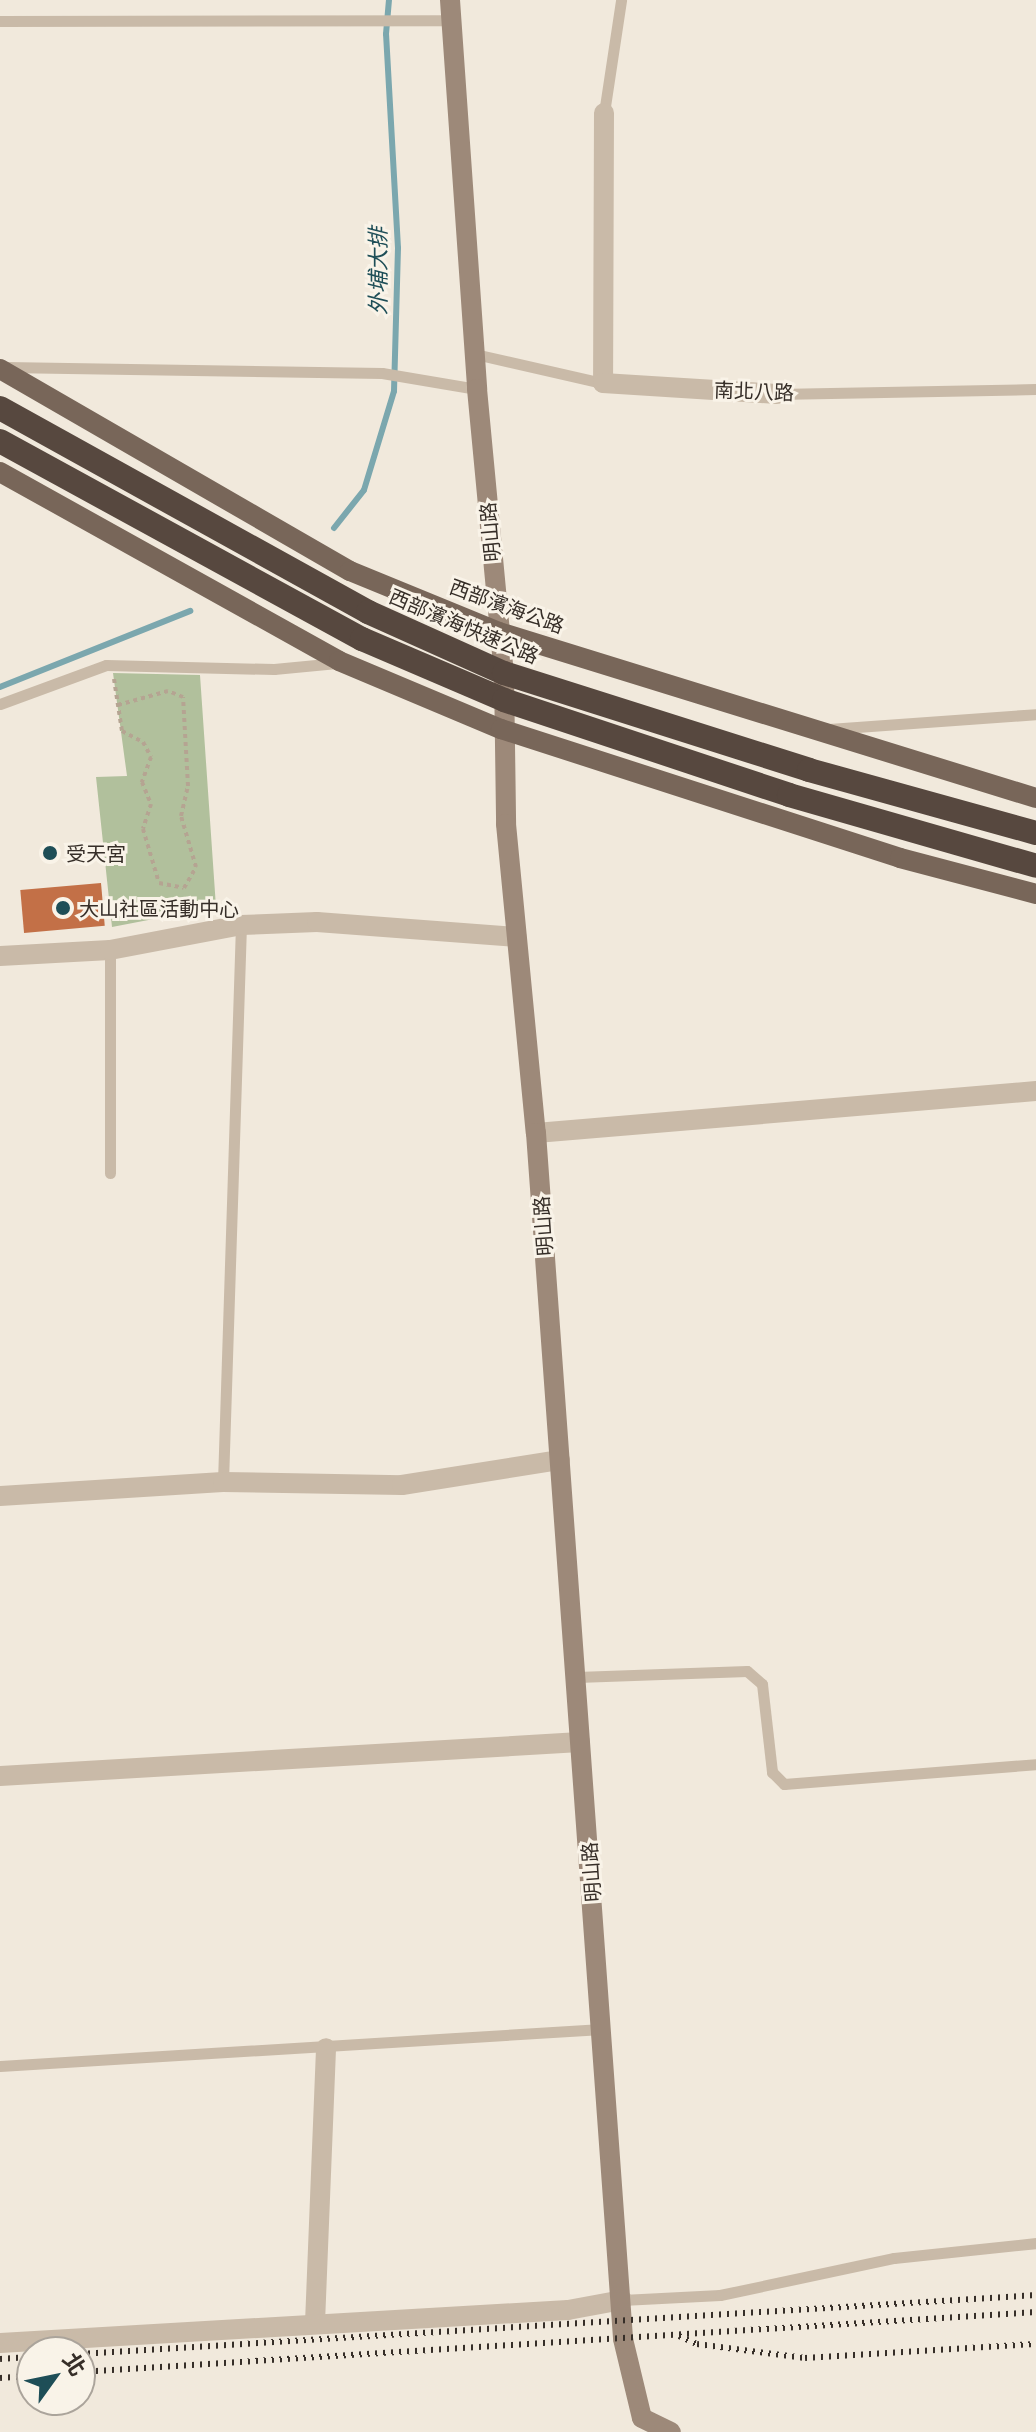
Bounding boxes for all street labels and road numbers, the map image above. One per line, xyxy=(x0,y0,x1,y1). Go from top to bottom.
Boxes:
street label: 南北八路 xyxy=(714,378,794,404)
street label: 明山路 xyxy=(475,501,505,563)
street label: 西部濱海公路 xyxy=(447,574,567,638)
street label: 西部濱海快速公路 xyxy=(386,584,542,668)
street label: 明山路 xyxy=(529,1195,557,1257)
street label: 明山路 xyxy=(577,1841,605,1903)

